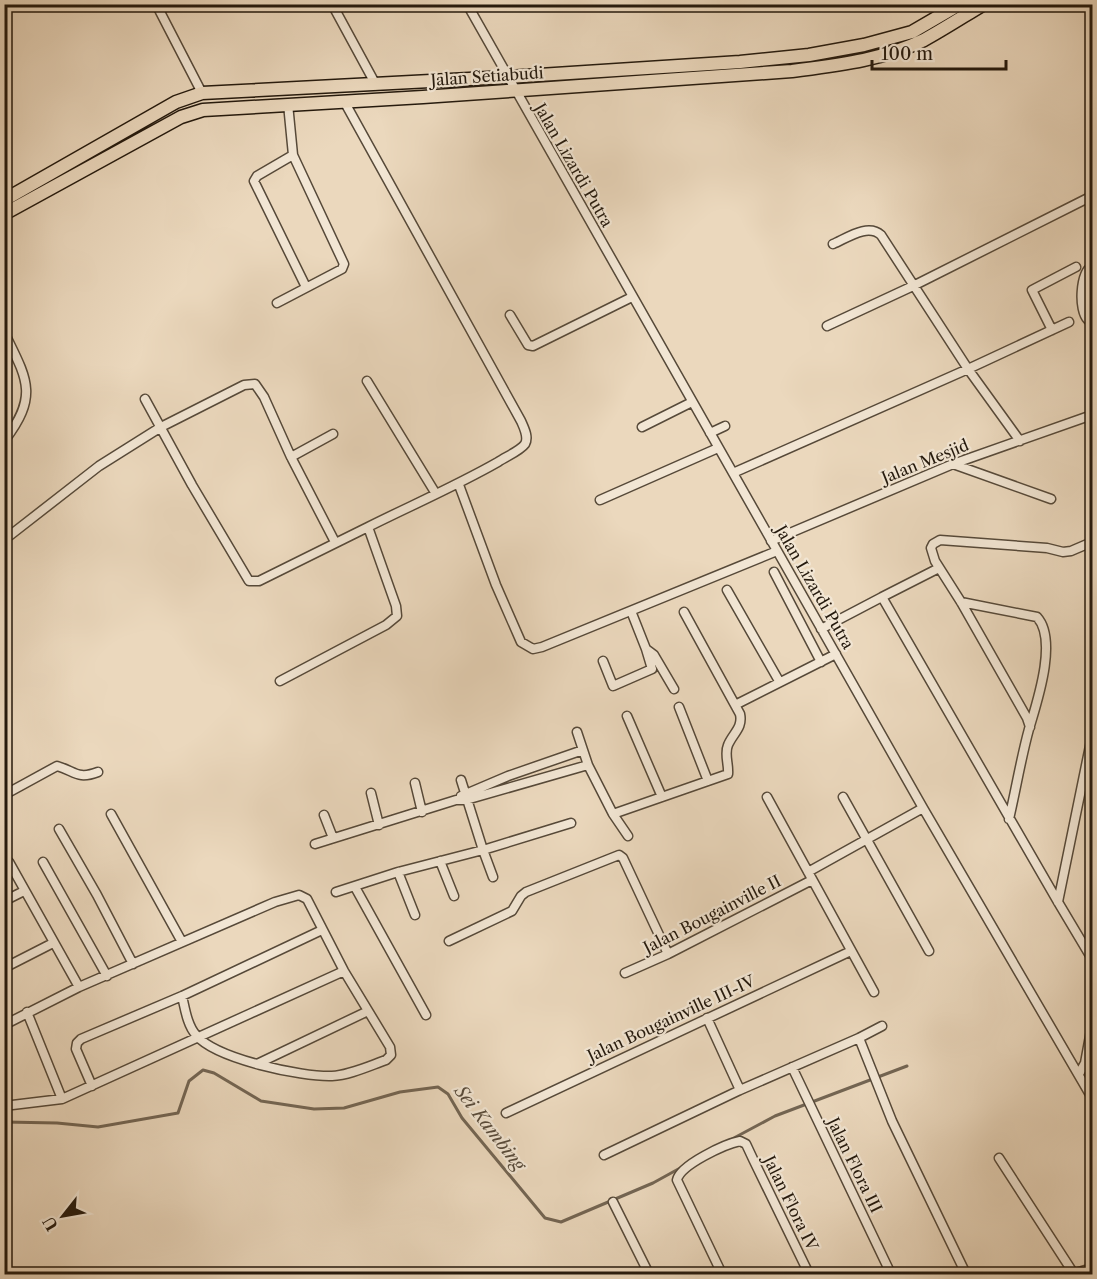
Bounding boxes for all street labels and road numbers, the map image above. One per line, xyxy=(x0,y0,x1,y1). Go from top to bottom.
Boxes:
street label: Jalan Setiabudi xyxy=(427,62,544,90)
street label: Jalan Lizardi Putra xyxy=(529,97,618,231)
street label: Jalan Mesjid xyxy=(876,434,972,489)
street label: Jalan Lizardi Putra xyxy=(770,519,859,653)
street label: Jalan Bougainville II xyxy=(637,871,784,959)
street label: Jalan Bougainville III-IV xyxy=(581,970,758,1067)
street label: Jalan Flora III xyxy=(822,1111,887,1216)
street label: Jalan Flora IV xyxy=(758,1150,823,1254)

